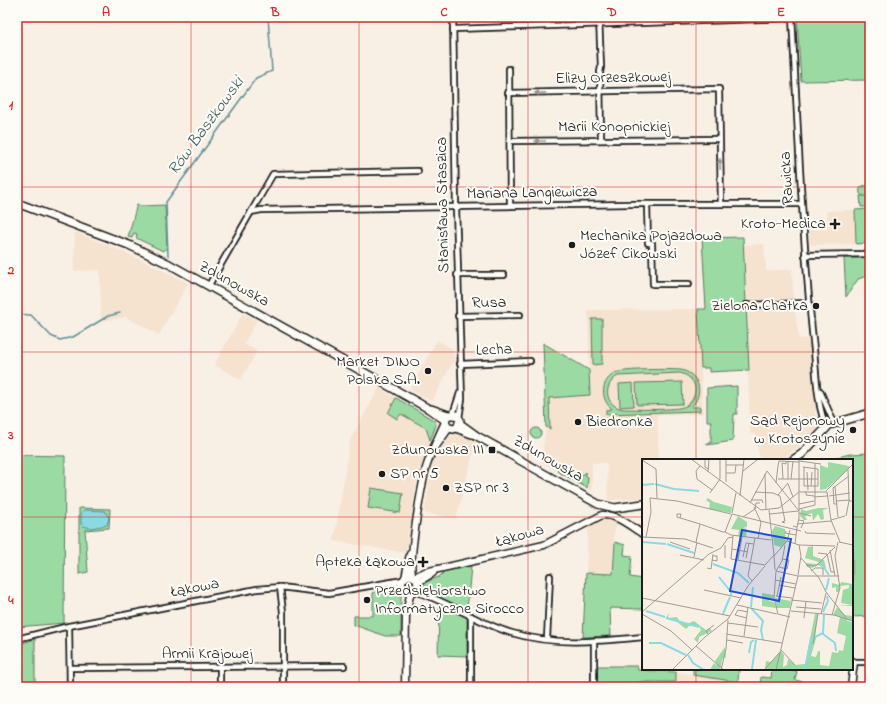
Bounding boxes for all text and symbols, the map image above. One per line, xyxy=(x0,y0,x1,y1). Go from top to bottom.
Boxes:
text: A xyxy=(102,3,110,22)
text: B xyxy=(270,3,280,22)
text: C xyxy=(440,3,448,22)
text: D xyxy=(606,3,617,22)
text: E xyxy=(777,3,785,22)
street label: Elizy Orzeszkowej xyxy=(555,65,672,91)
water label: Rów Baszkowski xyxy=(162,70,252,181)
one-way arrow xyxy=(534,89,546,96)
text: 1 xyxy=(9,96,14,115)
street label: Marii Konopnickiej xyxy=(558,115,671,139)
street label: Stanisława Staszica xyxy=(430,137,456,273)
one-way arrow xyxy=(533,138,546,144)
street label: Rawicka xyxy=(774,151,800,205)
one-way arrow xyxy=(717,157,723,170)
street label: Mariana Langiewicza xyxy=(466,180,598,206)
place label: Kroto-Medica xyxy=(741,212,826,236)
marker: Kroto-Medica xyxy=(829,218,841,230)
place label: Mechanika Pojazdowa Józef Cikowski xyxy=(580,224,722,266)
marker: Mechanika Pojazdowa Józef Cikowski xyxy=(567,240,577,250)
street label: Zdunowska xyxy=(194,255,274,313)
text: 2 xyxy=(7,261,15,280)
street label: Rusa xyxy=(471,291,507,315)
place label: Zielona Chatka xyxy=(711,294,808,318)
marker: Zielona Chatka xyxy=(811,301,821,311)
street label: Lecha xyxy=(475,337,513,363)
place label: Market DINO Polska S.A. xyxy=(336,350,420,392)
marker: Market DINO Polska S.A. xyxy=(423,366,433,376)
place label: Sąd Rejonowy w Krotoszynie xyxy=(750,409,846,451)
place label: Biedronka xyxy=(585,410,653,434)
marker: Biedronka xyxy=(573,417,583,427)
marker: Sąd Rejonowy w Krotoszynie xyxy=(848,425,858,435)
text: 3 xyxy=(7,426,14,445)
street label: Zdunowska xyxy=(508,429,588,489)
place label: Zdunowska III xyxy=(391,438,484,462)
marker: Zdunowska III xyxy=(487,445,497,455)
inset map xyxy=(642,459,853,670)
place label: SP nr 5 xyxy=(390,462,439,486)
marker: SP nr 5 xyxy=(377,469,387,479)
place label: ZSP nr 3 xyxy=(454,476,509,500)
marker: ZSP nr 3 xyxy=(441,483,451,493)
street label: Łąkowa xyxy=(492,518,547,555)
place label: Apteka Łąkowa xyxy=(315,550,415,574)
marker: Apteka Łąkowa xyxy=(418,557,428,567)
street label: Łąkowa xyxy=(168,572,221,605)
place label: Przedsiębiorstwo Informatyczne Sirocco xyxy=(375,579,524,621)
text: 4 xyxy=(7,591,14,610)
marker: Przedsiębiorstwo Informatyczne Sirocco xyxy=(362,595,372,605)
street label: Armii Krajowej xyxy=(162,642,253,666)

